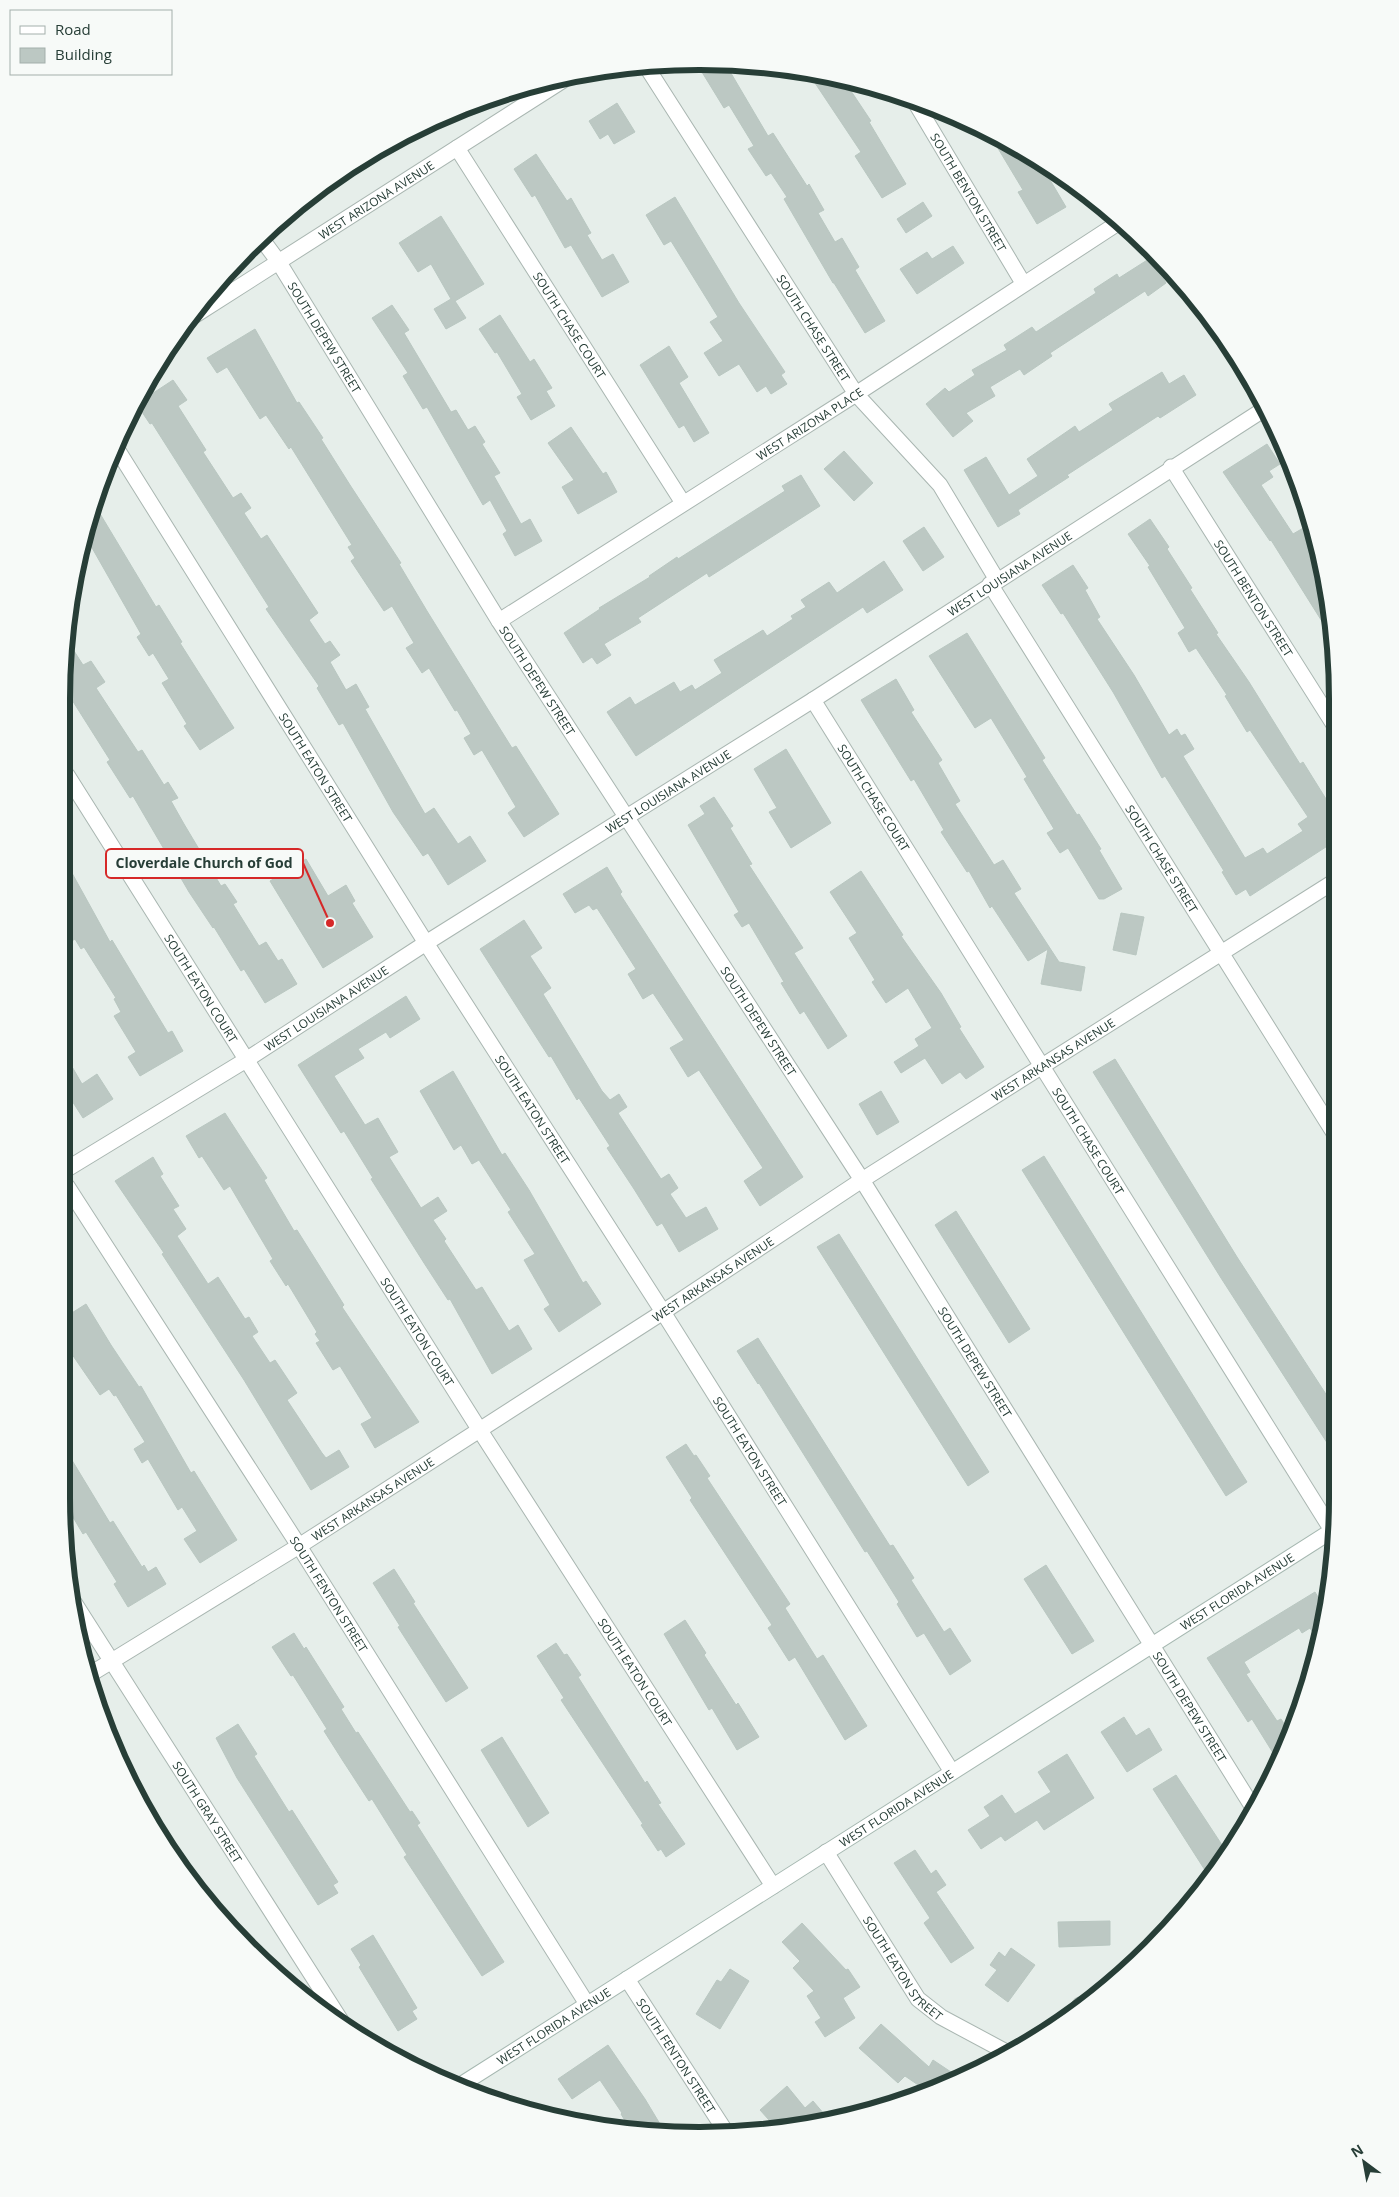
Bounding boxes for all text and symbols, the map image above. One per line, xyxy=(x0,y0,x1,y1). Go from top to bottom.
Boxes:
legend xyxy=(10,10,172,75)
text: Road xyxy=(55,19,91,39)
text: Building xyxy=(55,44,112,64)
street label: SOUTH BENTON STREET xyxy=(927,130,1011,255)
street label: WEST ARIZONA AVENUE xyxy=(315,156,437,243)
street label: SOUTH CHASE COURT xyxy=(529,269,610,382)
street label: SOUTH CHASE STREET xyxy=(773,271,855,385)
street label: SOUTH DEPEW STREET xyxy=(284,278,366,396)
street label: WEST ARIZONA PLACE xyxy=(753,383,866,464)
street label: WEST LOUISIANA AVENUE xyxy=(944,527,1075,620)
street label: SOUTH BENTON STREET xyxy=(1210,536,1297,660)
street label: SOUTH DEPEW STREET xyxy=(496,622,580,739)
street label: SOUTH EATON STREET xyxy=(275,709,357,826)
street label: SOUTH CHASE COURT xyxy=(834,741,914,855)
street label: WEST LOUISIANA AVENUE xyxy=(602,745,734,837)
street label: SOUTH CHASE STREET xyxy=(1122,801,1202,916)
callout: Cloverdale Church of God xyxy=(106,849,303,878)
text: Cloverdale Church of God xyxy=(115,853,293,872)
street label: SOUTH EATON COURT xyxy=(161,931,242,1046)
street label: WEST LOUISIANA AVENUE xyxy=(261,961,391,1055)
street label: SOUTH DEPEW STREET xyxy=(717,963,801,1079)
street label: WEST ARKANSAS AVENUE xyxy=(988,1014,1118,1105)
street label: SOUTH EATON STREET xyxy=(492,1052,574,1167)
street label: SOUTH CHASE COURT xyxy=(1049,1084,1129,1198)
street label: WEST ARKANSAS AVENUE xyxy=(649,1232,777,1325)
street label: SOUTH EATON COURT xyxy=(377,1274,459,1390)
street label: SOUTH DEPEW STREET xyxy=(935,1303,1016,1421)
street label: SOUTH EATON STREET xyxy=(710,1393,791,1509)
street label: WEST ARKANSAS AVENUE xyxy=(308,1453,437,1544)
street label: SOUTH FENTON STREET xyxy=(286,1533,372,1656)
street label: WEST FLORIDA AVENUE xyxy=(1177,1549,1297,1634)
street label: SOUTH EATON COURT xyxy=(594,1615,677,1730)
street label: SOUTH DEPEW STREET xyxy=(1149,1648,1231,1765)
street label: SOUTH GRAY STREET xyxy=(169,1758,247,1866)
street label: WEST FLORIDA AVENUE xyxy=(836,1765,956,1851)
street label: SOUTH EATON STREET xyxy=(860,1913,947,2024)
street label: WEST FLORIDA AVENUE xyxy=(493,1983,614,2068)
street label: SOUTH FENTON STREET xyxy=(633,1995,720,2117)
north arrow xyxy=(1339,2137,1389,2187)
text: N xyxy=(1347,2139,1367,2162)

